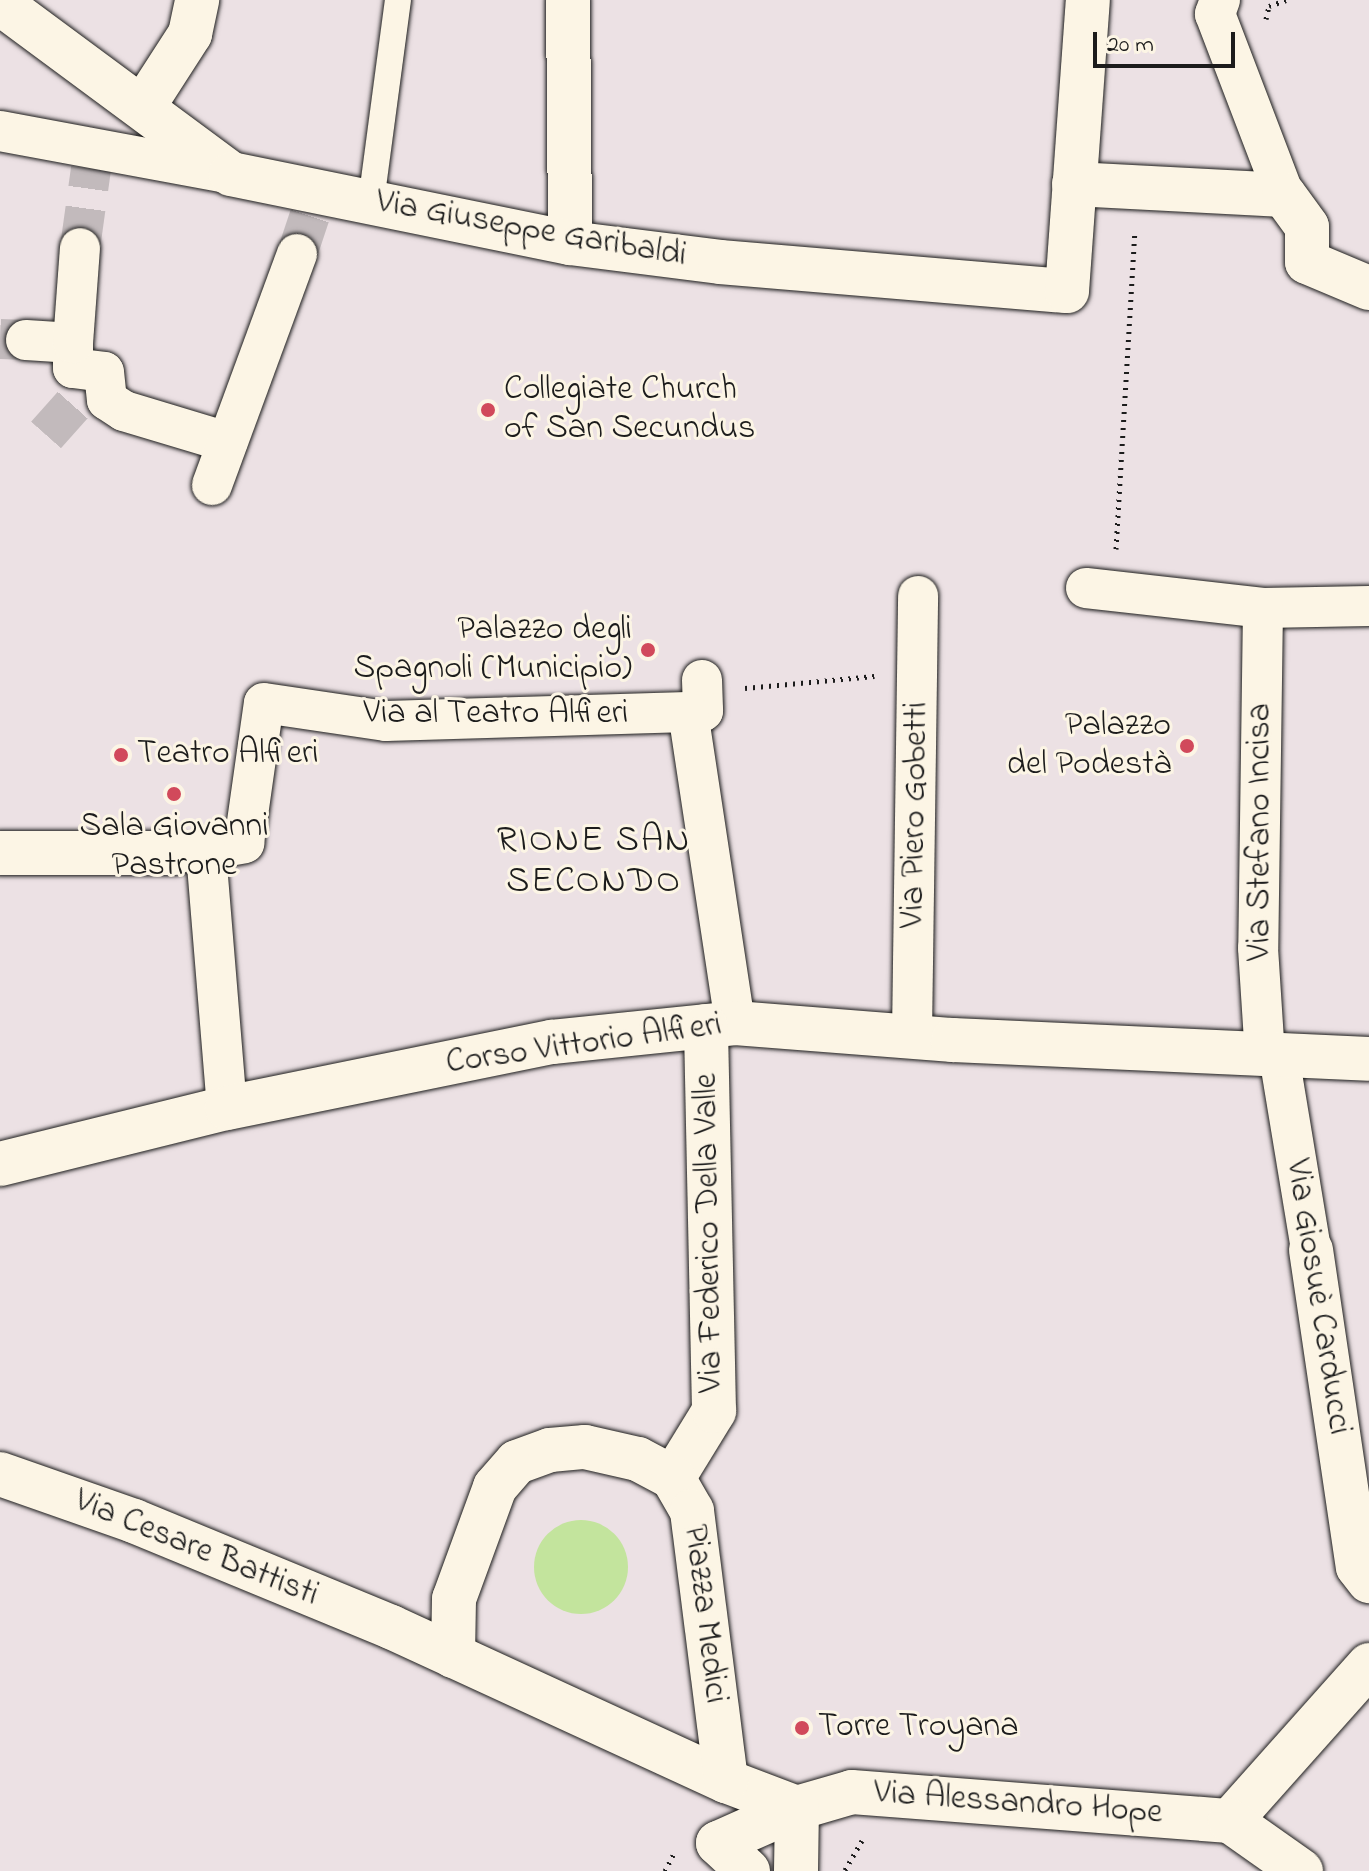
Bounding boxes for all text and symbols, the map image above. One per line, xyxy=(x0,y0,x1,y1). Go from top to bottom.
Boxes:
scale bar xyxy=(1097,16,1239,66)
text: 20 m xyxy=(1107,28,1154,63)
street label: Via Giuseppe Garibaldi xyxy=(373,183,689,277)
place label: Collegiate Church of San Secundus xyxy=(504,370,755,450)
marker: Collegiate Church of San Secundus xyxy=(479,401,497,419)
place label: Palazzo degli Spagnoli (Municipio) xyxy=(354,610,632,690)
marker: Palazzo degli Spagnoli (Municipio) xyxy=(639,641,657,659)
street label: Via al Teatro Alfieri xyxy=(364,695,628,735)
street label: Via Piero Gobetti xyxy=(894,701,938,929)
street label: Via Stefano Incisa xyxy=(1241,703,1281,961)
place label: Palazzo del Podestà xyxy=(1007,706,1171,786)
place label: Teatro Alfieri xyxy=(137,735,319,775)
marker: Palazzo del Podestà xyxy=(1178,737,1196,755)
marker: Teatro Alfieri xyxy=(112,746,130,764)
marker: Sala Giovanni Pastrone xyxy=(165,785,183,803)
place label: Sala Giovanni Pastrone xyxy=(79,807,269,886)
district label: RIONE SAN SECONDO xyxy=(497,819,691,904)
street label: Corso Vittorio Alfieri xyxy=(444,1005,724,1085)
street label: Via Federico Della Valle xyxy=(687,1073,733,1393)
street label: Via Giosuè Carducci xyxy=(1275,1156,1359,1438)
street label: Via Cesare Battisti xyxy=(68,1481,324,1617)
street label: Piazza Medici xyxy=(673,1522,735,1706)
place label: Torre Troyana xyxy=(818,1708,1019,1748)
marker: Torre Troyana xyxy=(793,1719,811,1737)
street label: Via Alessandro Hope xyxy=(872,1774,1164,1834)

